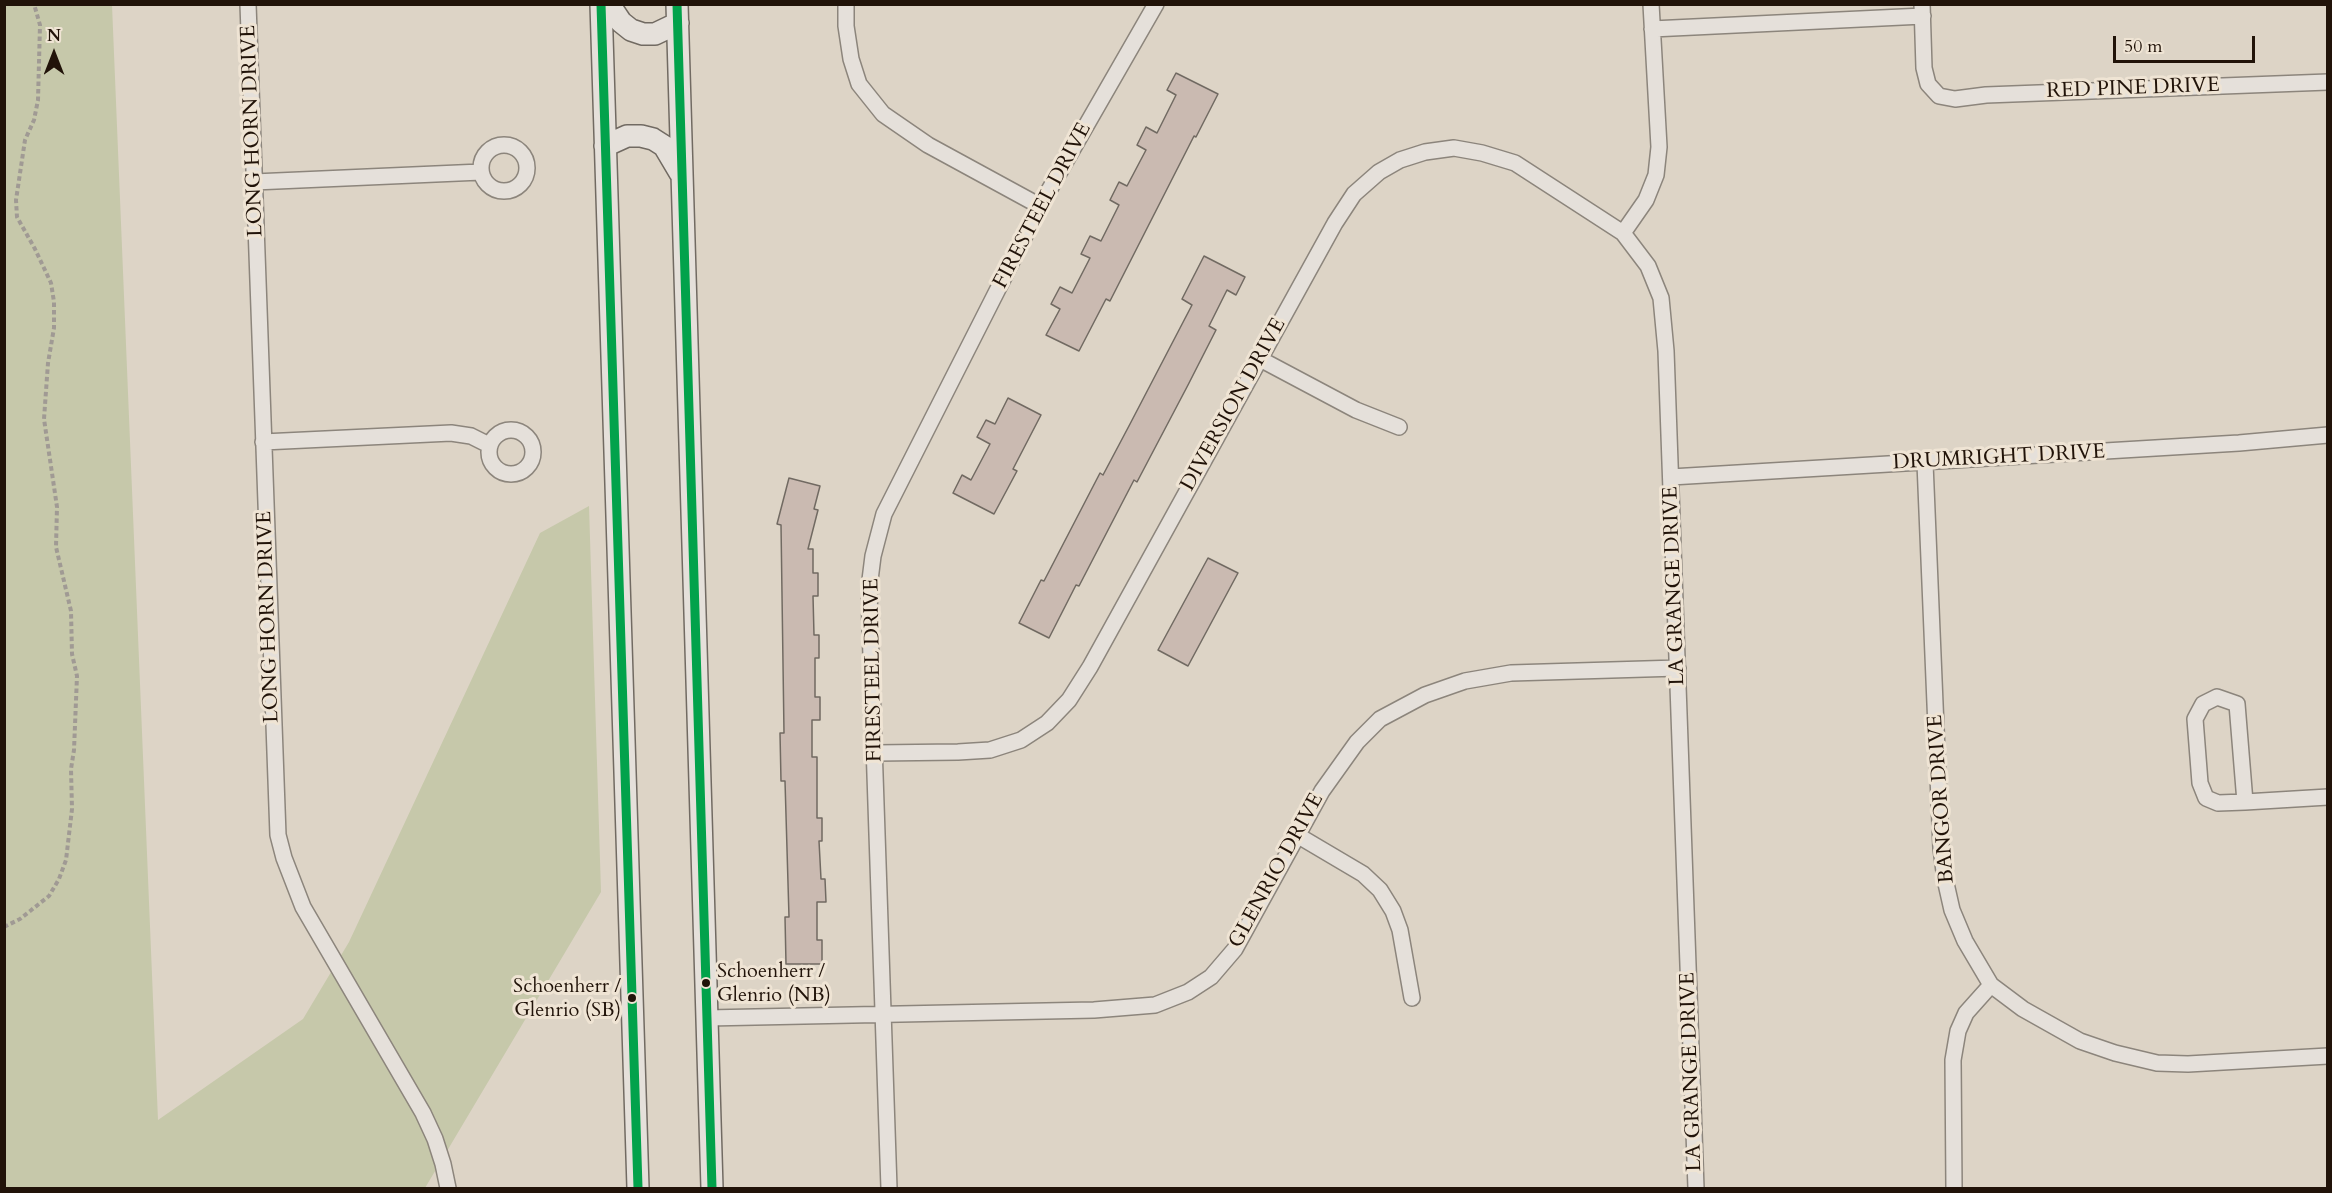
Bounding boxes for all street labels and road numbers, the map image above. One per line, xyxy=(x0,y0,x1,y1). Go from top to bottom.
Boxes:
street label: LONG HORN DRIVE xyxy=(237,25,269,237)
street label: RED PINE DRIVE xyxy=(2046,73,2220,105)
street label: FIRESTEEL DRIVE xyxy=(989,119,1097,293)
street label: DIVERSION DRIVE xyxy=(1176,314,1292,496)
street label: DRUMRIGHT DRIVE xyxy=(1892,440,2106,476)
street label: LA GRANGE DRIVE xyxy=(1659,486,1691,686)
street label: LONG HORN DRIVE xyxy=(253,511,285,723)
street label: FIRESTEEL DRIVE xyxy=(860,578,888,762)
street label: BANGOR DRIVE xyxy=(1924,714,1960,884)
street label: GLENRIO DRIVE xyxy=(1224,789,1330,953)
street label: LA GRANGE DRIVE xyxy=(1676,972,1708,1172)

